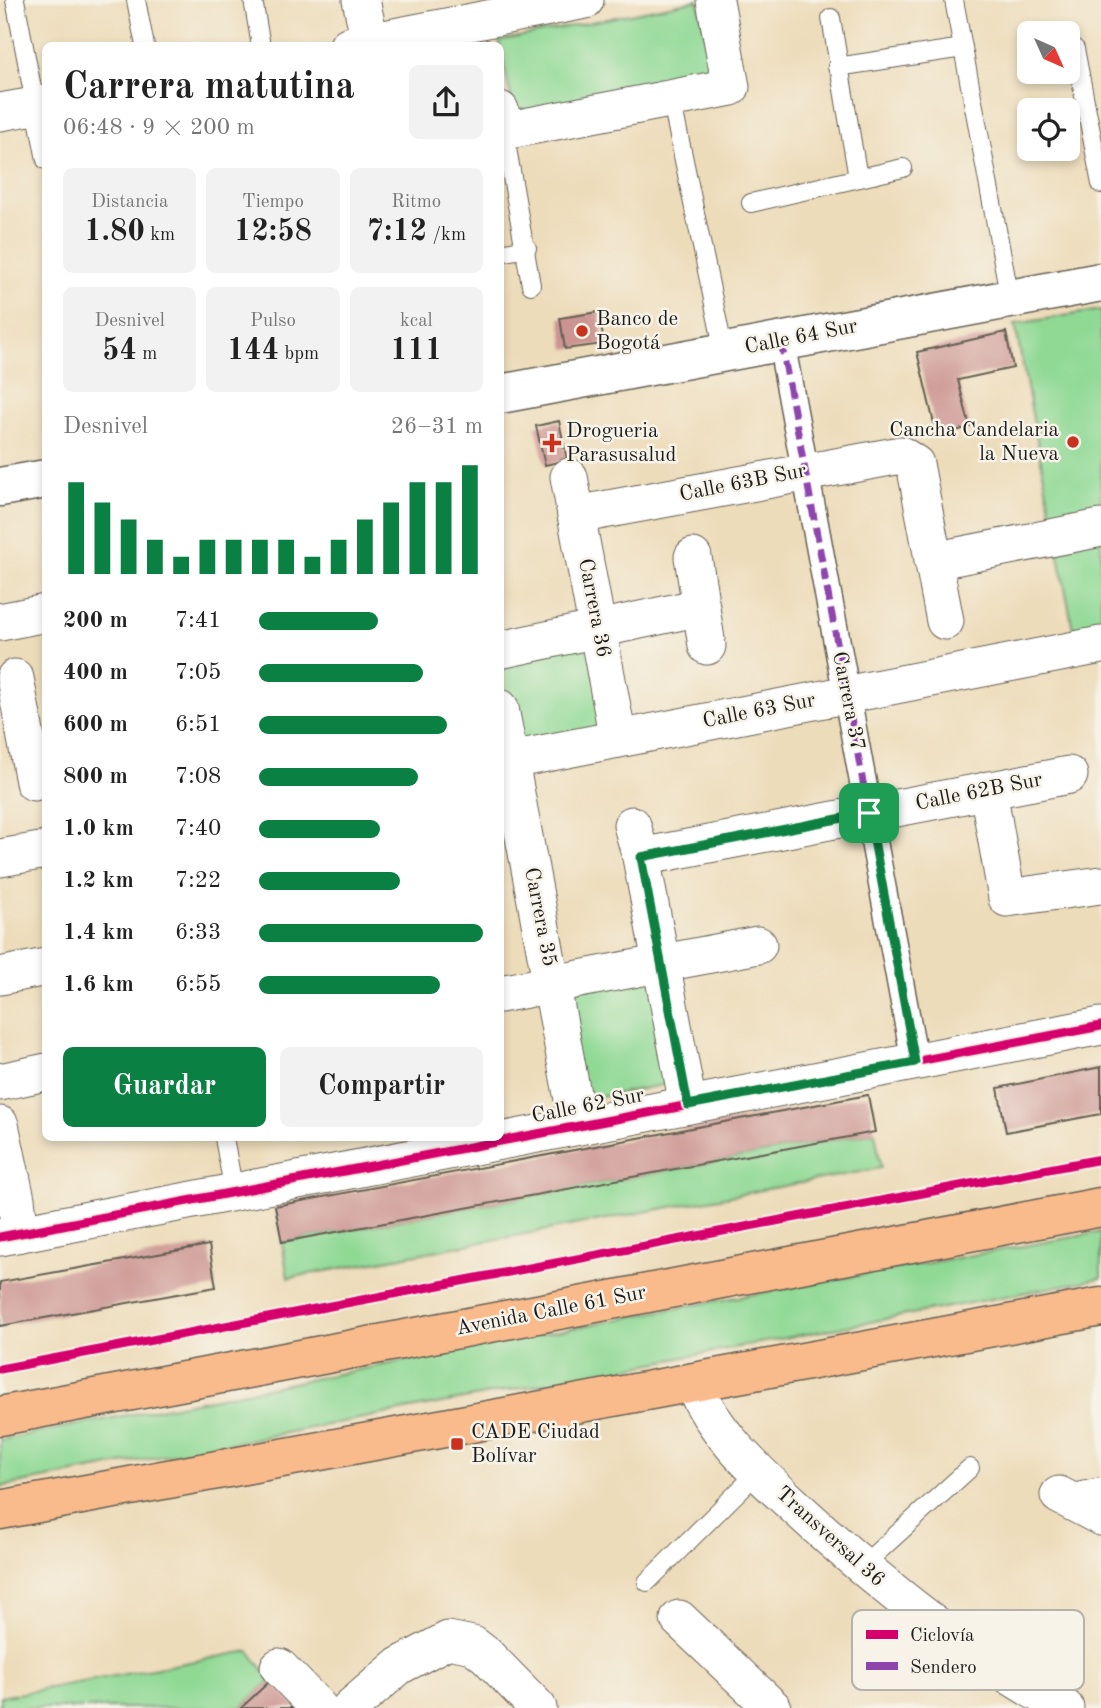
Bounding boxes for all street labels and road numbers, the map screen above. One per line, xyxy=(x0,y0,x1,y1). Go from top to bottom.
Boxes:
street label: Calle 64 Sur xyxy=(743,316,860,358)
street label: Calle 63B Sur xyxy=(678,460,809,506)
street label: Carrera 36 xyxy=(574,557,614,659)
street label: Carrera 37 xyxy=(828,650,868,752)
street label: Calle 63 Sur xyxy=(701,690,818,732)
street label: Calle 62B Sur xyxy=(914,769,1045,815)
street label: Carrera 35 xyxy=(520,866,560,968)
street label: Calle 62 Sur xyxy=(530,1085,647,1127)
street label: Avenida Calle 61 Sur xyxy=(454,1282,648,1340)
street label: Transversal 36 xyxy=(772,1483,888,1591)

